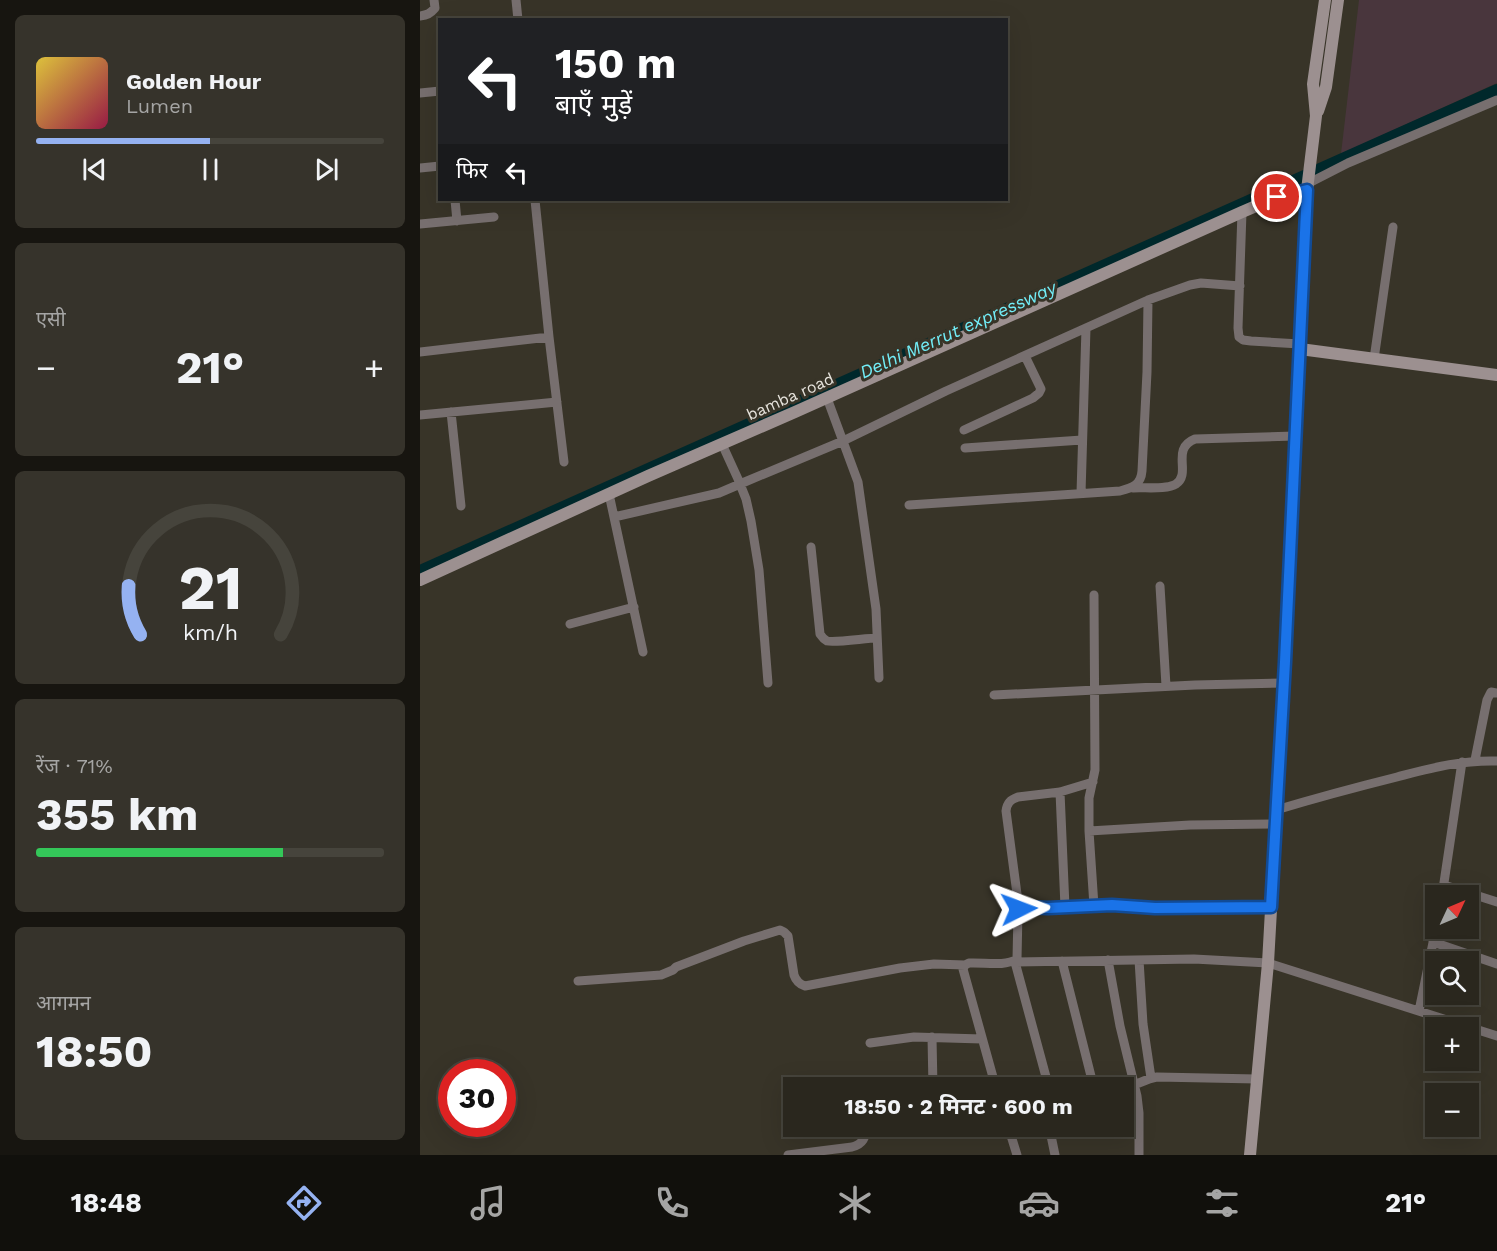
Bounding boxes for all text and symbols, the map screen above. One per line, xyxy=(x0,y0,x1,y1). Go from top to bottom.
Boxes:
text: 150 m xyxy=(555,39,676,88)
icon: left xyxy=(456,42,534,120)
text: Golden Hour xyxy=(126,69,261,94)
text: बाएँ मुड़ें xyxy=(555,89,632,121)
text: Lumen xyxy=(126,94,193,118)
icon: previous xyxy=(78,153,111,186)
icon: pause xyxy=(194,153,227,186)
icon: next xyxy=(310,153,343,186)
icon: left xyxy=(500,156,533,189)
text: फिर xyxy=(456,158,488,183)
pin xyxy=(1251,171,1302,222)
icon: arrive xyxy=(1260,180,1293,213)
water label: Delhi Merrut expressway xyxy=(856,276,1061,382)
text: एसी xyxy=(36,307,66,331)
text: 21° xyxy=(176,341,244,394)
text: − xyxy=(36,348,56,387)
text: + xyxy=(364,348,384,387)
street label: bamba road xyxy=(744,369,837,424)
text: 21 xyxy=(178,551,242,624)
text: km/h xyxy=(182,620,238,645)
text: रेंज · 71% xyxy=(36,754,113,778)
text: 355 km xyxy=(36,788,198,841)
position arrow xyxy=(987,877,1051,941)
north arrow xyxy=(1425,885,1479,939)
map controls xyxy=(1425,885,1479,1137)
button: search xyxy=(1425,951,1479,1005)
text: आगमन xyxy=(36,991,91,1015)
button: + xyxy=(1425,1017,1479,1071)
text: 18:50 xyxy=(36,1025,152,1078)
speed limit sign: 30 xyxy=(438,1059,516,1137)
button: − xyxy=(1425,1083,1479,1137)
text: 18:50 · 2 मिनट · 600 m xyxy=(844,1094,1073,1119)
icon: directions xyxy=(283,1182,325,1224)
icon: music xyxy=(467,1182,509,1224)
icon: phone xyxy=(651,1182,693,1224)
icon: climate xyxy=(834,1182,876,1224)
icon: car xyxy=(1018,1182,1060,1224)
icon: filters xyxy=(1201,1182,1243,1224)
text: 18:48 xyxy=(71,1187,142,1219)
text: 21° xyxy=(1385,1187,1426,1219)

